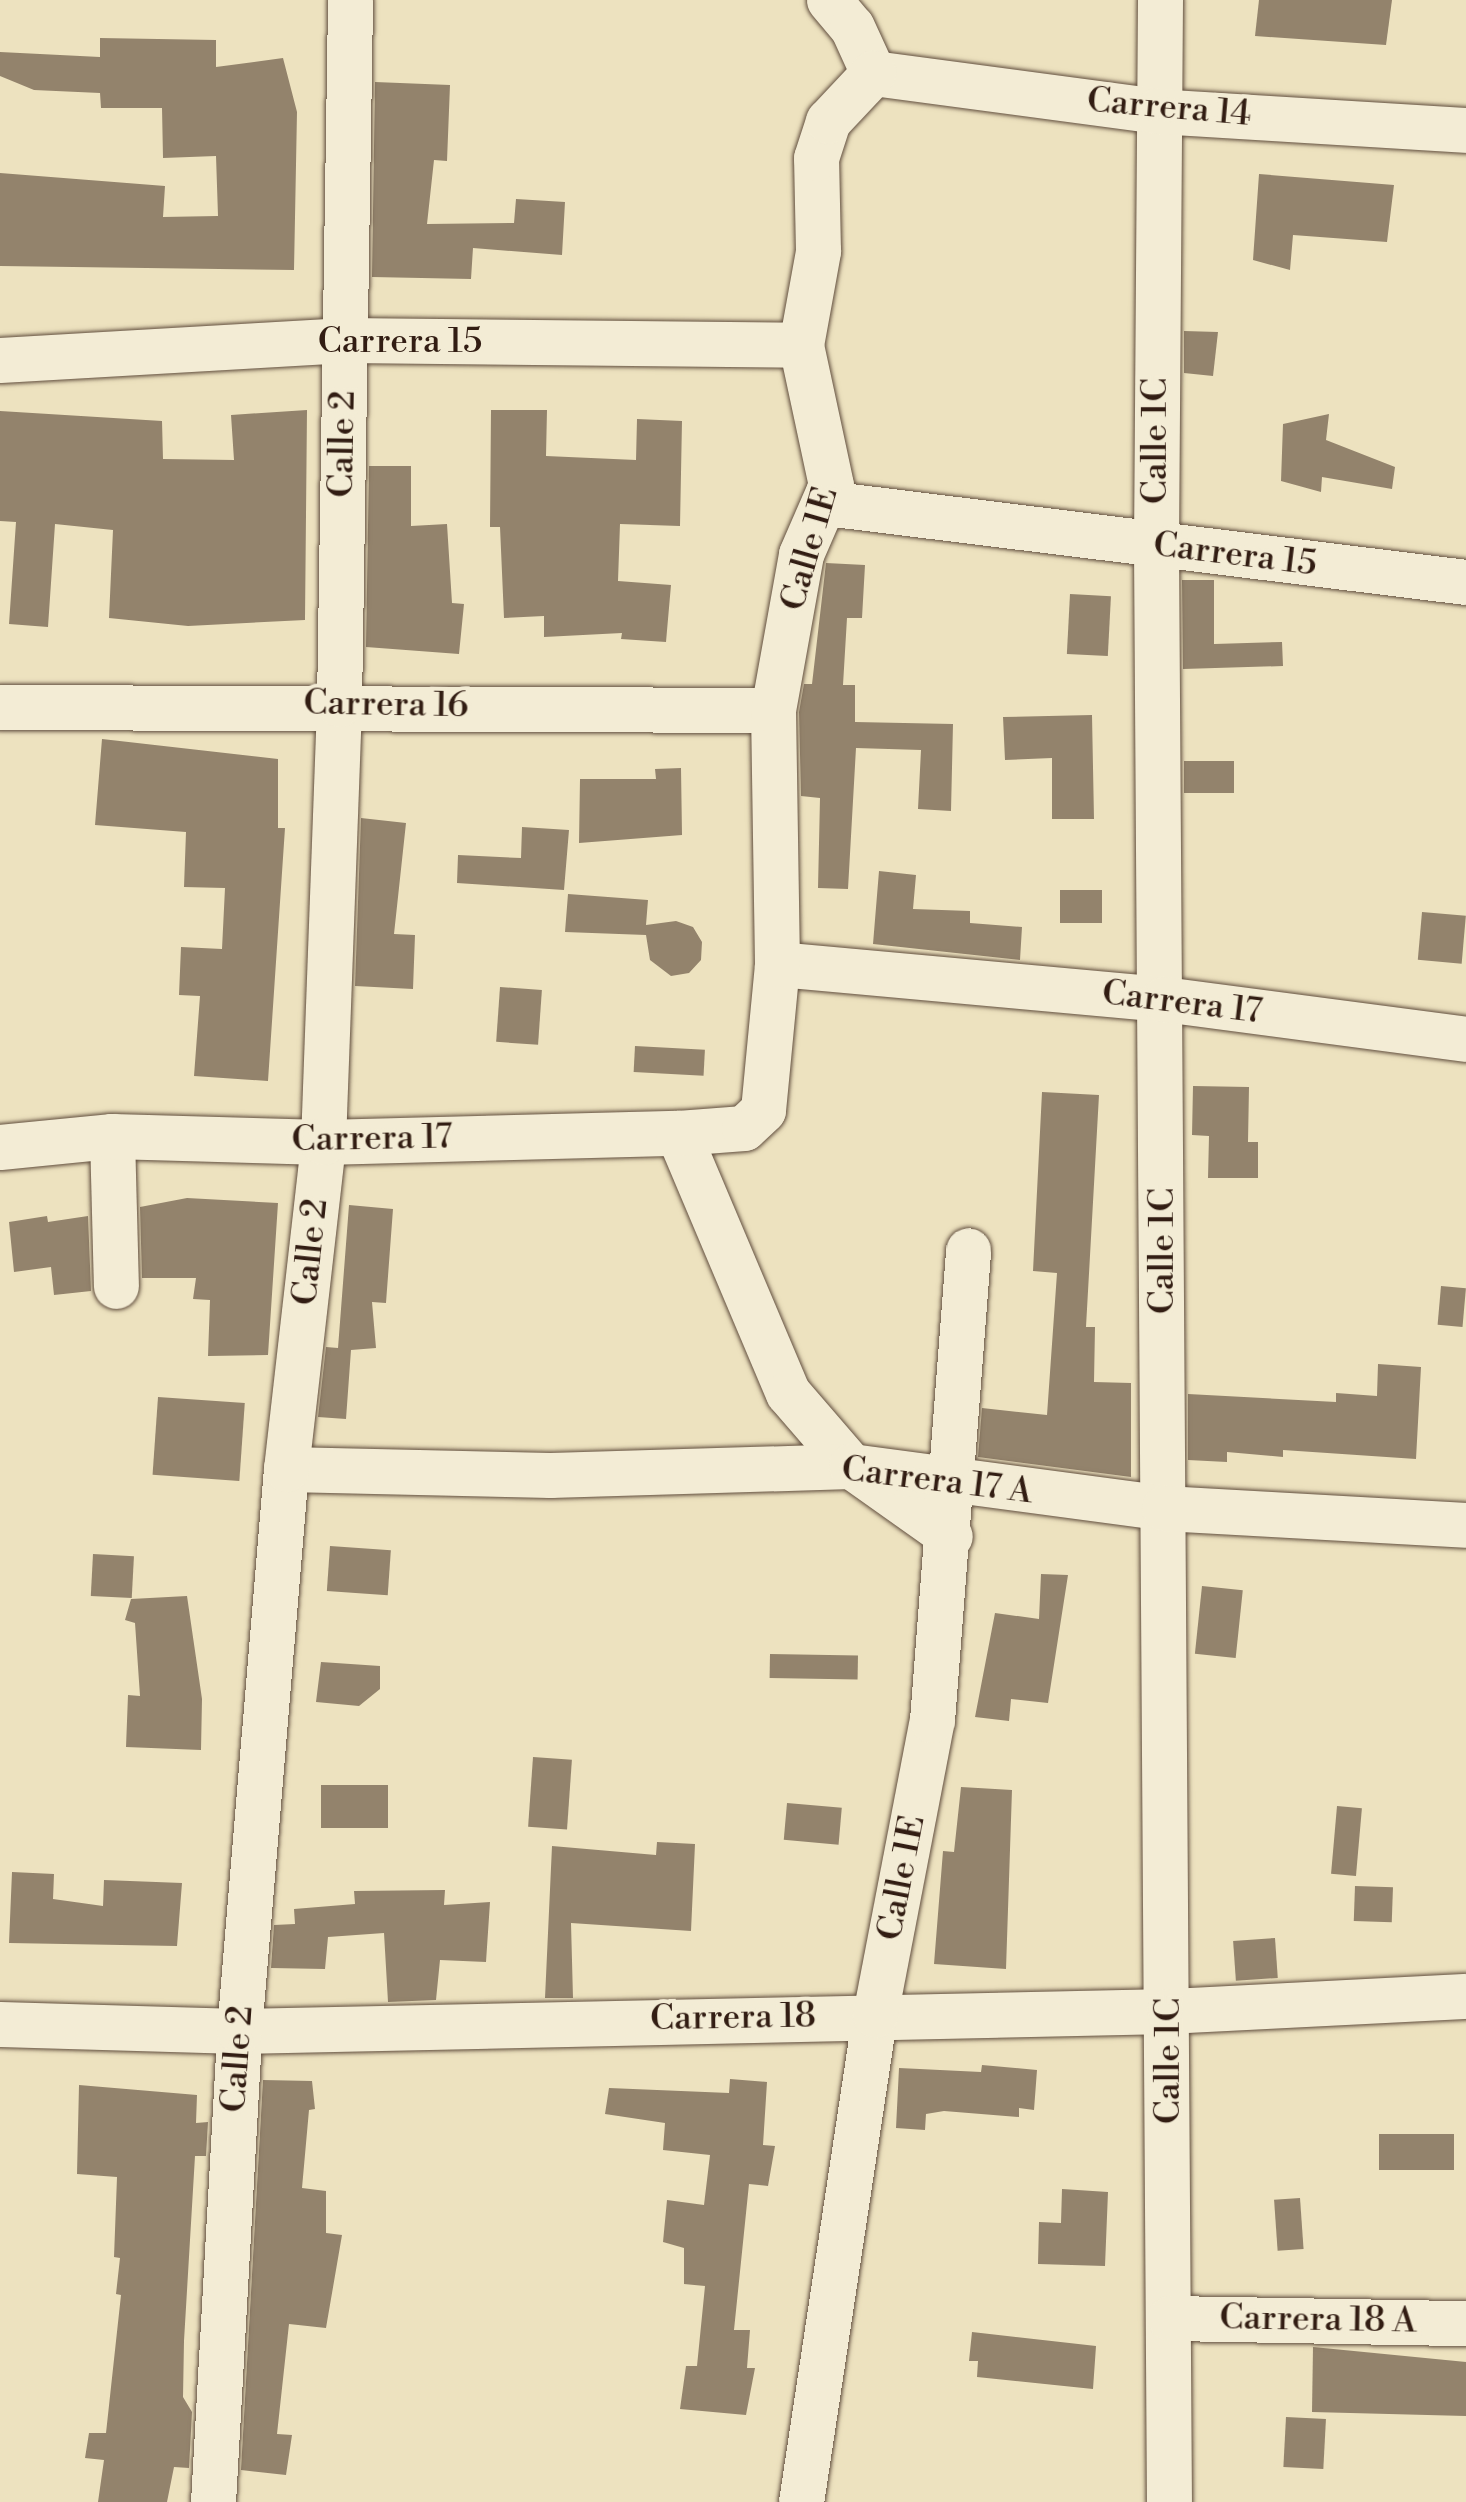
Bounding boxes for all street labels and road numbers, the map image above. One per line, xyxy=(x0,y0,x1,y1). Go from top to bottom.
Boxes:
street label: Carrera 14 xyxy=(1085,80,1253,136)
street label: Carrera 15 xyxy=(318,321,482,363)
street label: Calle 1C xyxy=(1135,378,1177,504)
street label: Calle 2 xyxy=(321,390,365,498)
street label: Calle 1E xyxy=(772,482,848,616)
street label: Carrera 15 xyxy=(1151,524,1319,586)
street label: Carrera 16 xyxy=(303,683,469,727)
street label: Carrera 17 xyxy=(1100,972,1264,1034)
street label: Carrera 17 xyxy=(291,1117,453,1161)
street label: Calle 1C xyxy=(1142,1188,1184,1314)
street label: Calle 2 xyxy=(285,1196,337,1308)
street label: Carrera 17 A xyxy=(839,1448,1035,1514)
street label: Calle 1E xyxy=(869,1812,935,1944)
street label: Carrera 18 xyxy=(650,1996,816,2040)
street label: Calle 1C xyxy=(1148,1998,1190,2124)
street label: Calle 2 xyxy=(213,2004,263,2114)
street label: Carrera 18 A xyxy=(1219,2297,1417,2343)

